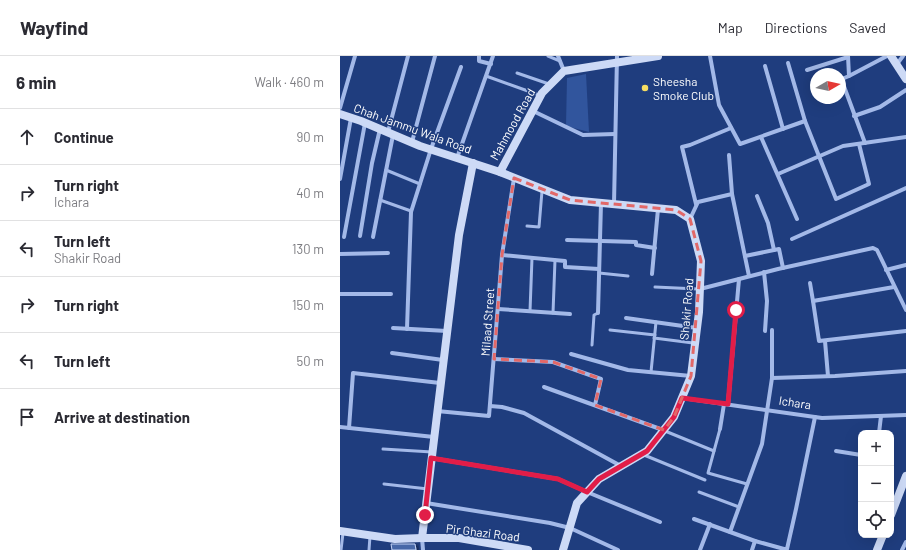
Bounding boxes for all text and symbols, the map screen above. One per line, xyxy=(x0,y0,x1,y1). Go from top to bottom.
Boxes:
text: Wayfind xyxy=(20,16,88,39)
text: Map xyxy=(718,19,743,36)
text: Directions xyxy=(765,19,827,36)
text: Saved xyxy=(849,19,886,36)
north arrow xyxy=(810,68,846,104)
text: 6 min xyxy=(16,72,56,92)
text: Walk · 460 m xyxy=(255,74,324,90)
place label: Sheesha Smoke Club xyxy=(653,74,714,102)
marker: Sheesha Smoke Club xyxy=(640,83,650,93)
street label: Mahmood Road xyxy=(487,86,537,162)
street label: Chah Jammu Wala Road xyxy=(352,100,474,156)
icon: ahead xyxy=(16,126,38,148)
text: Continue xyxy=(54,128,114,146)
text: 90 m xyxy=(297,129,324,145)
text: Turn right xyxy=(54,176,119,194)
icon: right xyxy=(16,182,38,204)
text: 40 m xyxy=(296,185,324,201)
text: Ichara xyxy=(54,194,89,210)
text: Turn left xyxy=(54,232,110,250)
icon: left xyxy=(16,238,38,260)
text: 130 m xyxy=(292,241,324,257)
text: Shakir Road xyxy=(54,250,121,266)
street label: Shakir Road xyxy=(676,278,696,340)
street label: Milaad Street xyxy=(478,287,496,357)
icon: right xyxy=(16,294,38,316)
text: Turn right xyxy=(54,296,119,314)
text: 150 m xyxy=(292,297,324,313)
route start xyxy=(727,301,745,319)
icon: left xyxy=(16,350,38,372)
text: Turn left xyxy=(54,352,110,370)
text: 50 m xyxy=(297,353,324,369)
street label: Ichara xyxy=(778,393,812,411)
icon: arrive xyxy=(16,406,38,428)
text: Arrive at destination xyxy=(54,408,190,426)
map controls xyxy=(858,430,894,538)
button: + xyxy=(858,430,894,466)
button: − xyxy=(858,466,894,502)
button: locate xyxy=(858,502,894,538)
route end xyxy=(416,506,434,524)
street label: Pir Ghazi Road xyxy=(445,521,521,543)

